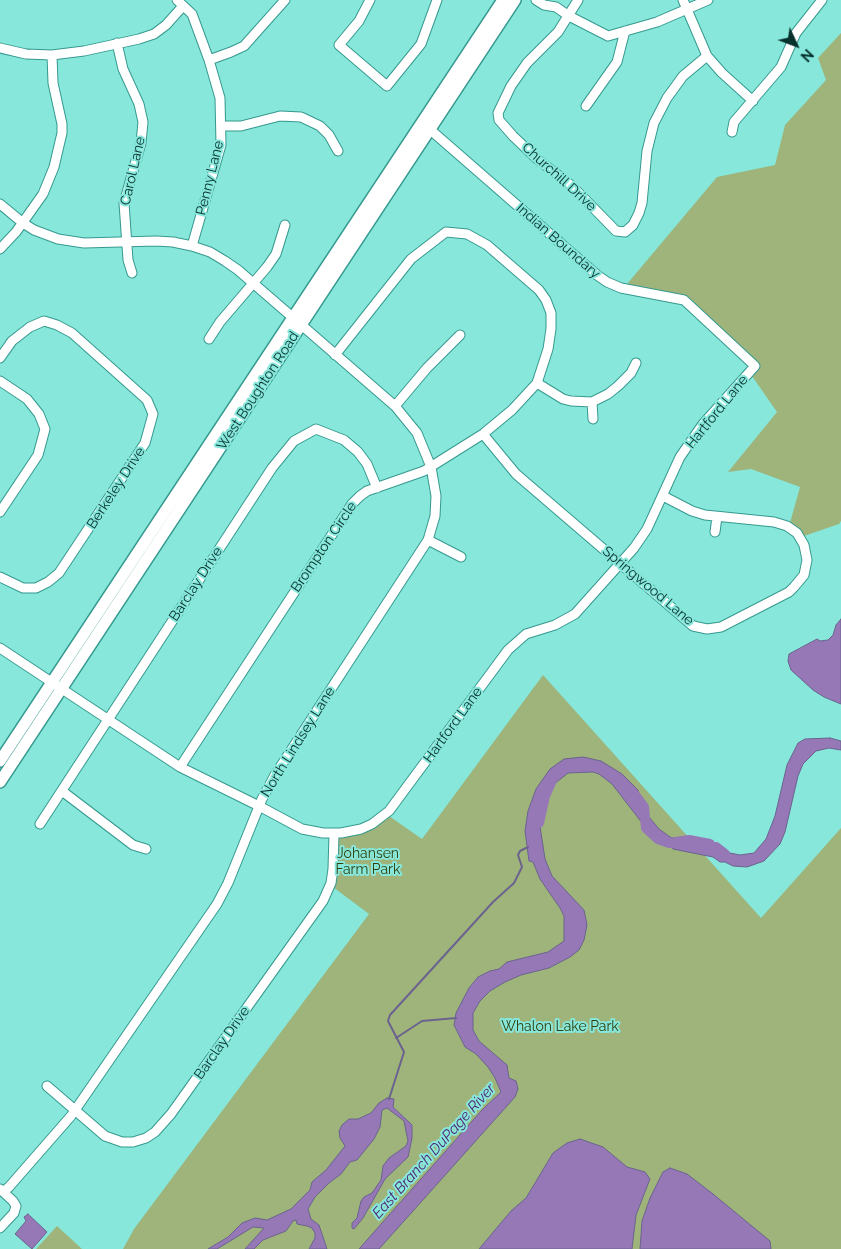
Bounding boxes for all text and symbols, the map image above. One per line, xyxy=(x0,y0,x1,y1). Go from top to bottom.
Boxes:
north arrow xyxy=(771,20,821,70)
text: N xyxy=(797,46,816,65)
street label: Carol Lane xyxy=(117,135,149,207)
street label: Penny Lane xyxy=(193,139,227,217)
street label: Churchill Drive xyxy=(518,139,600,215)
street label: Indian Boundary xyxy=(513,200,603,282)
street label: West Boughton Road xyxy=(213,329,303,453)
street label: Hartford Lane xyxy=(682,372,752,452)
street label: Berkeley Drive xyxy=(83,444,149,532)
street label: Brompton Circle xyxy=(288,499,360,595)
street label: Springwood Lane xyxy=(599,543,697,629)
street label: Barclay Drive xyxy=(166,544,226,624)
street label: North Lindsey Lane xyxy=(257,684,339,800)
street label: Hartford Lane xyxy=(420,684,486,766)
park label: Johansen Farm Park xyxy=(336,846,400,879)
street label: Barclay Drive xyxy=(191,1003,253,1083)
park label: Whalon Lake Park xyxy=(501,1019,619,1035)
water label: East Branch DuPage River xyxy=(369,1080,499,1222)

